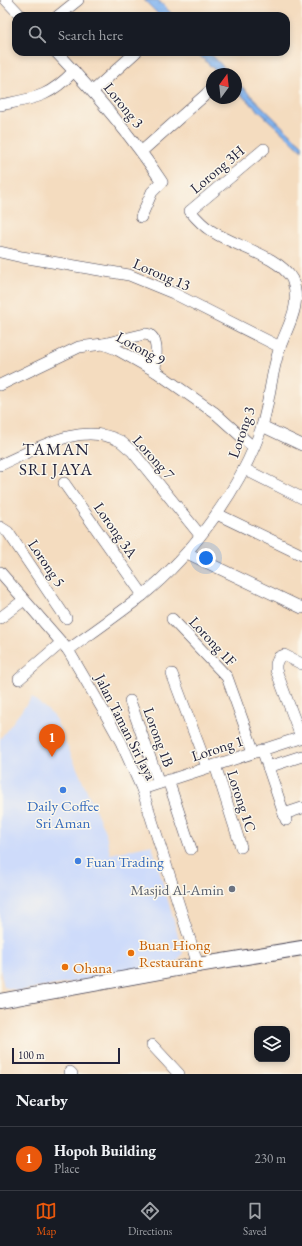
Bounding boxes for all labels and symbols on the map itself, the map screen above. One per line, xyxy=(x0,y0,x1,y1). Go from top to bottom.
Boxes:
north arrow xyxy=(206,68,242,104)
street label: Lorong 3 xyxy=(100,78,148,132)
street label: Lorong 3H xyxy=(186,141,248,197)
street label: Lorong 13 xyxy=(130,253,194,295)
street label: Lorong 9 xyxy=(113,327,169,369)
street label: Lorong 3 xyxy=(223,404,259,460)
street label: Lorong 7 xyxy=(129,431,179,484)
district label: TAMAN SRI JAYA xyxy=(19,438,93,480)
street label: Lorong 3A xyxy=(90,498,142,562)
street label: Lorong 5 xyxy=(24,536,70,590)
your location xyxy=(196,548,216,568)
street label: Lorong 1F xyxy=(185,612,241,670)
street label: Jalan Taman Sri Jaya xyxy=(90,669,161,783)
street label: Lorong 1B xyxy=(139,705,179,770)
pin: 1 xyxy=(39,724,65,757)
street label: Lorong 1 xyxy=(189,731,245,765)
street label: Lorong 1C xyxy=(223,768,261,834)
marker: Daily Coffee Sri Aman xyxy=(58,785,68,795)
place label: Daily Coffee Sri Aman xyxy=(27,796,99,832)
place label: Fuan Trading xyxy=(86,852,164,871)
marker: Fuan Trading xyxy=(73,856,83,866)
place label: Masjid Al-Amin xyxy=(131,880,224,899)
marker: Masjid Al-Amin xyxy=(227,884,237,894)
place label: Buan Hiong Restaurant xyxy=(139,935,211,971)
marker: Buan Hiong Restaurant xyxy=(126,948,136,958)
place label: Ohana xyxy=(73,958,112,977)
marker: Ohana xyxy=(60,962,70,972)
scale bar xyxy=(12,1046,120,1065)

